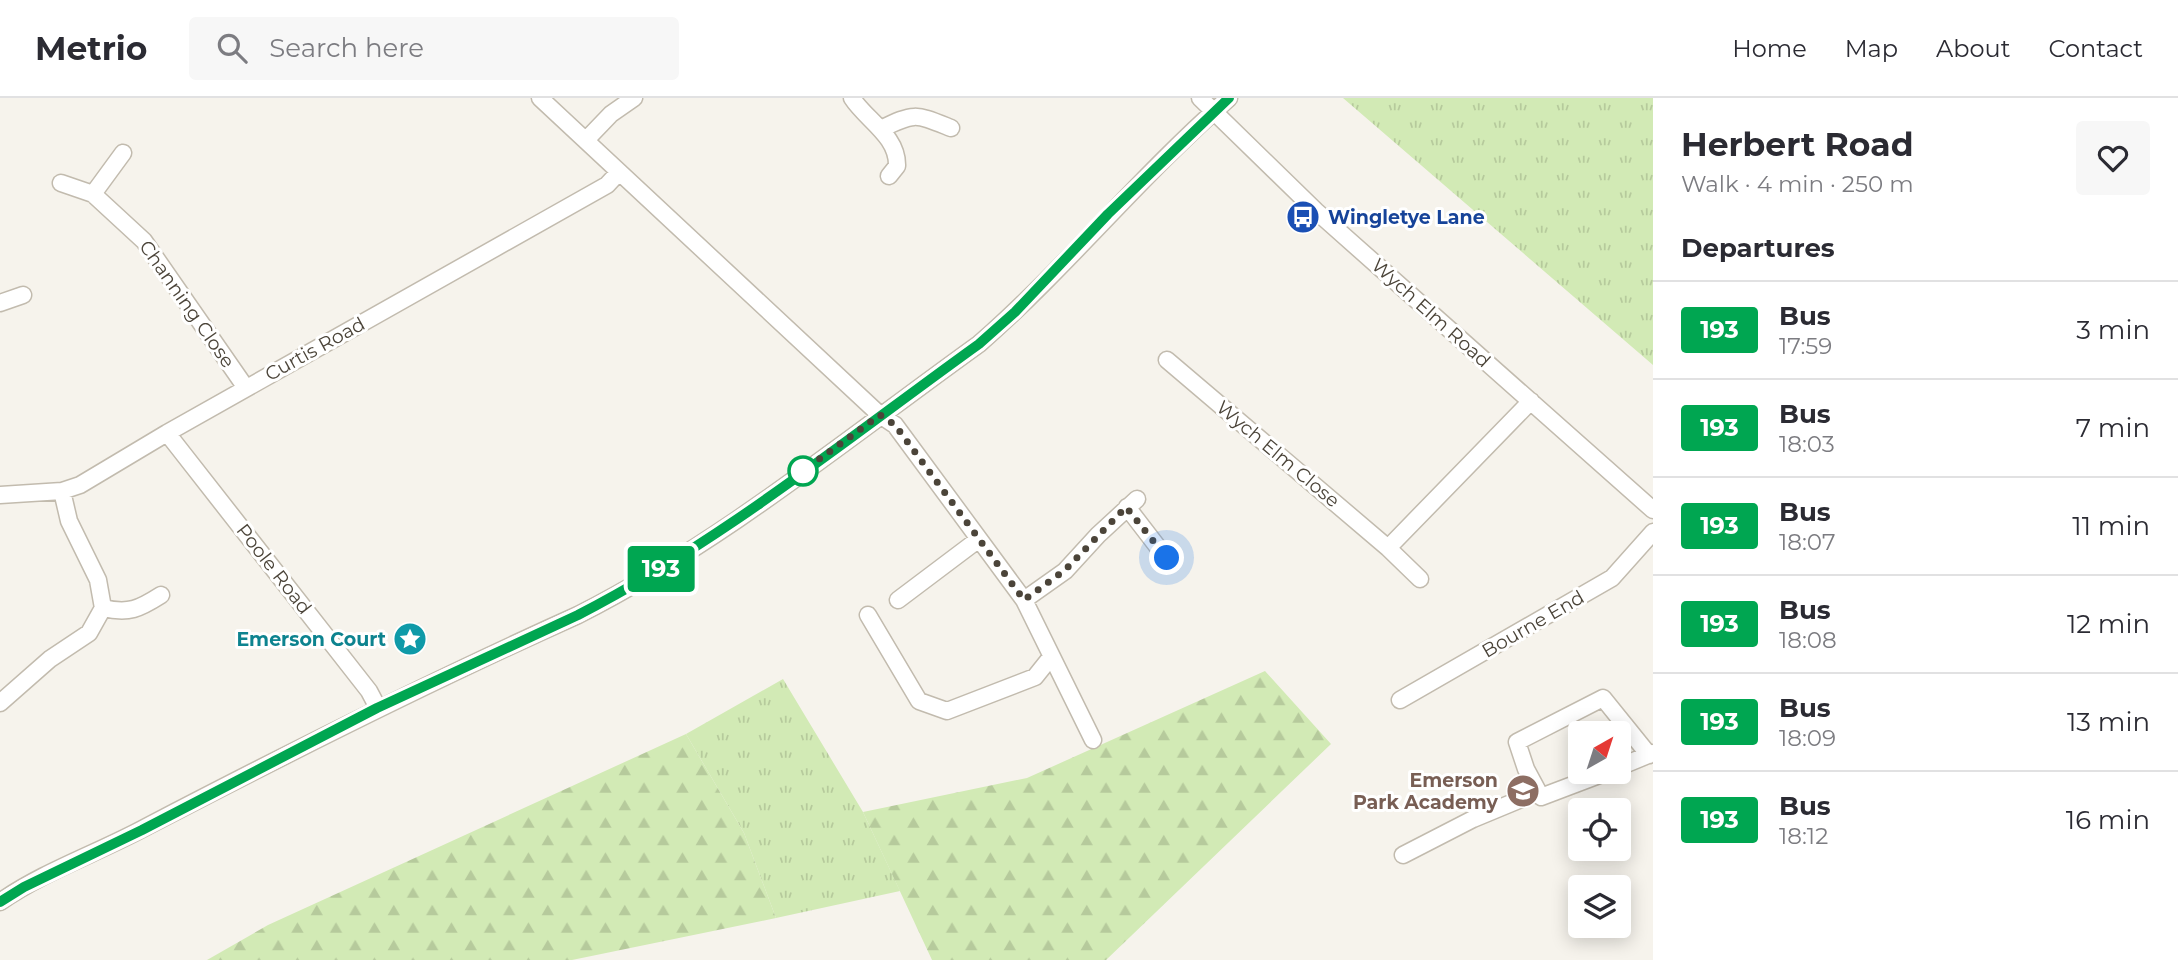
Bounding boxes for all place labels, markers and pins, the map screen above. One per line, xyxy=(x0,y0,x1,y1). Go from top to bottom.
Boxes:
bus stop icon: Wingletye Lane xyxy=(1284,198,1322,236)
place label: Wingletye Lane xyxy=(1328,206,1485,229)
unlabelled marker xyxy=(788,456,818,486)
place icon: Emerson Court xyxy=(391,620,429,658)
place label: Emerson Court xyxy=(236,628,386,651)
place label: Emerson Park Academy xyxy=(1353,769,1499,814)
school or university icon: Emerson Park Academy xyxy=(1504,772,1542,810)

